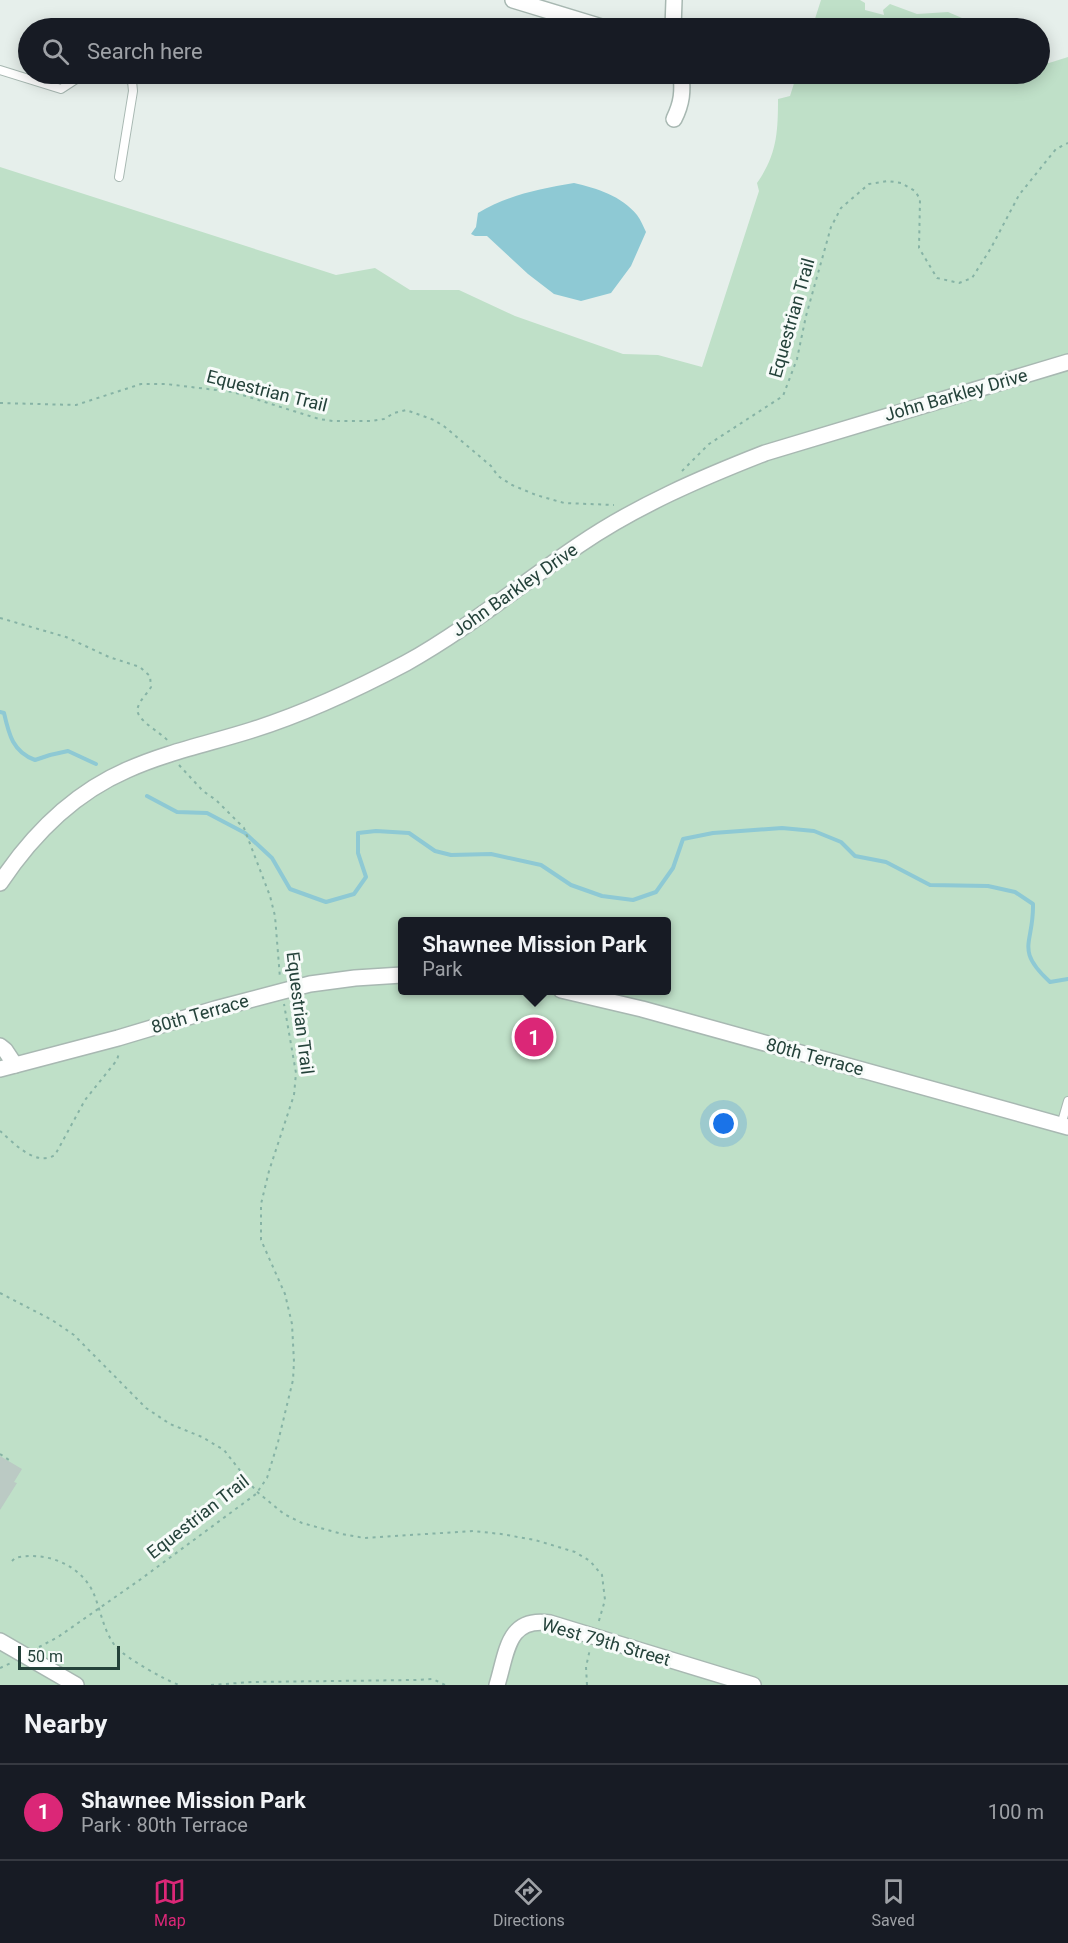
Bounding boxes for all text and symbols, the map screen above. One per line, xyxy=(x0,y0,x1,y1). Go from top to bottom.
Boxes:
search box xyxy=(18,18,1050,84)
icon: search xyxy=(39,35,72,68)
text: Search here xyxy=(87,39,203,64)
street label: Equestrian Trail xyxy=(764,256,819,380)
street label: John Barkley Drive xyxy=(882,364,1030,425)
street label: Equestrian Trail xyxy=(205,365,330,416)
street label: John Barkley Drive xyxy=(448,539,581,641)
popup xyxy=(398,917,671,995)
text: Shawnee Mission Park xyxy=(422,932,647,957)
street label: Equestrian Trail xyxy=(283,950,318,1076)
text: Park xyxy=(422,957,462,981)
street label: 80th Terrace xyxy=(149,990,251,1037)
pin: 1 xyxy=(514,1014,554,1060)
street label: 80th Terrace xyxy=(764,1033,866,1080)
your location xyxy=(709,1109,738,1138)
street label: Equestrian Trail xyxy=(143,1470,253,1563)
street label: West 79th Street xyxy=(539,1613,673,1670)
scale bar xyxy=(18,1643,120,1670)
text: 50 m xyxy=(27,1647,63,1666)
text: Nearby xyxy=(24,1709,107,1739)
text: Shawnee Mission Park xyxy=(81,1788,306,1813)
text: 1 xyxy=(38,1800,49,1824)
text: 100 m xyxy=(988,1800,1044,1824)
text: Park · 80th Terrace xyxy=(81,1813,248,1837)
tab: Map xyxy=(153,1875,186,1930)
tab: Directions xyxy=(493,1875,565,1930)
tab: Saved xyxy=(871,1875,915,1930)

